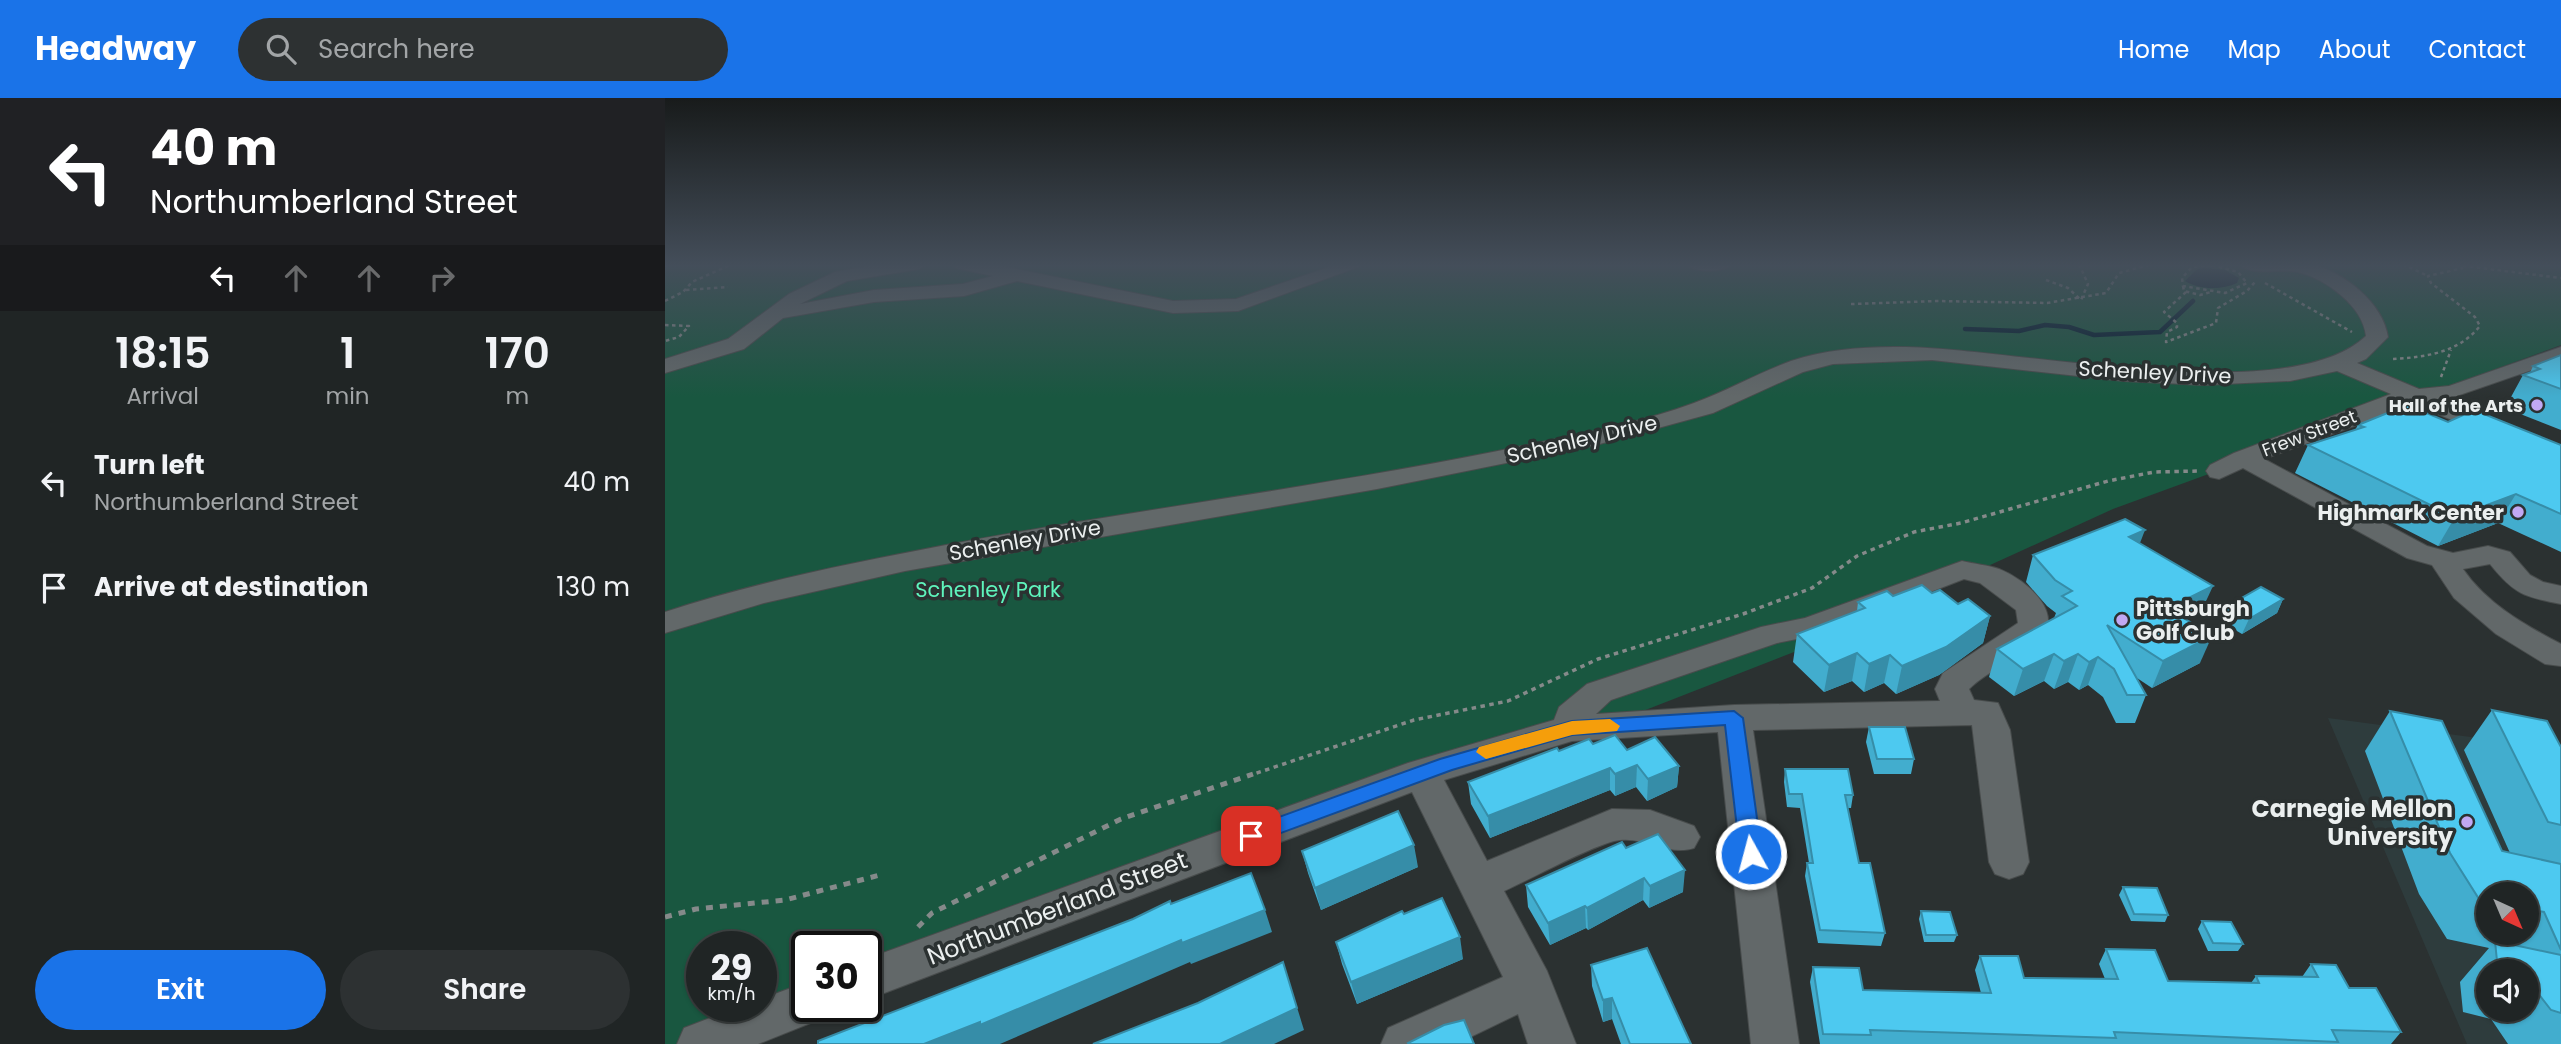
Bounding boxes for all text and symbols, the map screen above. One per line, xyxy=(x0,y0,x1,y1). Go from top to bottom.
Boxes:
search box xyxy=(238,18,728,81)
text: Headway xyxy=(35,25,196,72)
icon: search xyxy=(262,30,300,68)
text: Search here xyxy=(318,31,475,67)
text: Home xyxy=(2118,33,2190,66)
text: Map xyxy=(2228,33,2281,66)
text: About xyxy=(2319,33,2390,66)
text: Contact xyxy=(2428,33,2526,66)
text: 40 m xyxy=(150,114,277,182)
icon: left xyxy=(35,126,126,217)
text: Northumberland Street xyxy=(150,179,518,224)
icon: left xyxy=(204,259,242,297)
icon: ahead xyxy=(277,259,315,297)
icon: ahead xyxy=(350,259,388,297)
icon: right xyxy=(423,259,461,297)
text: 18:15 xyxy=(115,324,211,383)
text: 1 xyxy=(340,324,355,383)
text: 170 xyxy=(485,324,550,383)
street label: Schenley Drive xyxy=(2078,354,2232,390)
text: Arrival xyxy=(127,380,199,412)
text: min xyxy=(326,380,370,412)
text: m xyxy=(505,380,529,412)
place label: Hall of the Arts xyxy=(2389,393,2523,418)
marker: Hall of the Arts xyxy=(2529,397,2545,413)
street label: Frew Street xyxy=(2258,404,2360,462)
street label: Schenley Drive xyxy=(1504,408,1660,470)
text: Turn left xyxy=(94,447,205,483)
icon: left xyxy=(35,464,73,502)
text: 40 m xyxy=(564,464,630,500)
text: Northumberland Street xyxy=(94,486,358,518)
place label: Highmark Center xyxy=(2318,498,2504,527)
marker: Highmark Center xyxy=(2510,504,2526,520)
street label: Schenley Drive xyxy=(947,512,1103,568)
icon: arrive xyxy=(35,569,73,607)
text: Arrive at destination xyxy=(94,569,369,605)
text: 130 m xyxy=(556,569,630,605)
park label: Schenley Park xyxy=(915,575,1061,604)
place label: Pittsburgh Golf Club xyxy=(2136,594,2250,647)
marker: Pittsburgh Golf Club xyxy=(2114,612,2130,628)
place label: Carnegie Mellon University xyxy=(2251,792,2454,853)
pin xyxy=(1221,806,1281,866)
marker: Carnegie Mellon University xyxy=(2459,814,2475,830)
icon: arrive xyxy=(1232,817,1270,855)
position arrow xyxy=(1714,817,1788,891)
street label: Northumberland Street xyxy=(922,843,1192,973)
north arrow xyxy=(2476,882,2539,945)
map controls xyxy=(2476,882,2539,1022)
speed limit sign: 30 xyxy=(791,931,882,1022)
text: 29 xyxy=(711,943,752,992)
button: Exit xyxy=(35,950,326,1030)
button: Share xyxy=(340,950,630,1030)
button: sound xyxy=(2476,959,2539,1022)
text: km/h xyxy=(708,981,755,1006)

